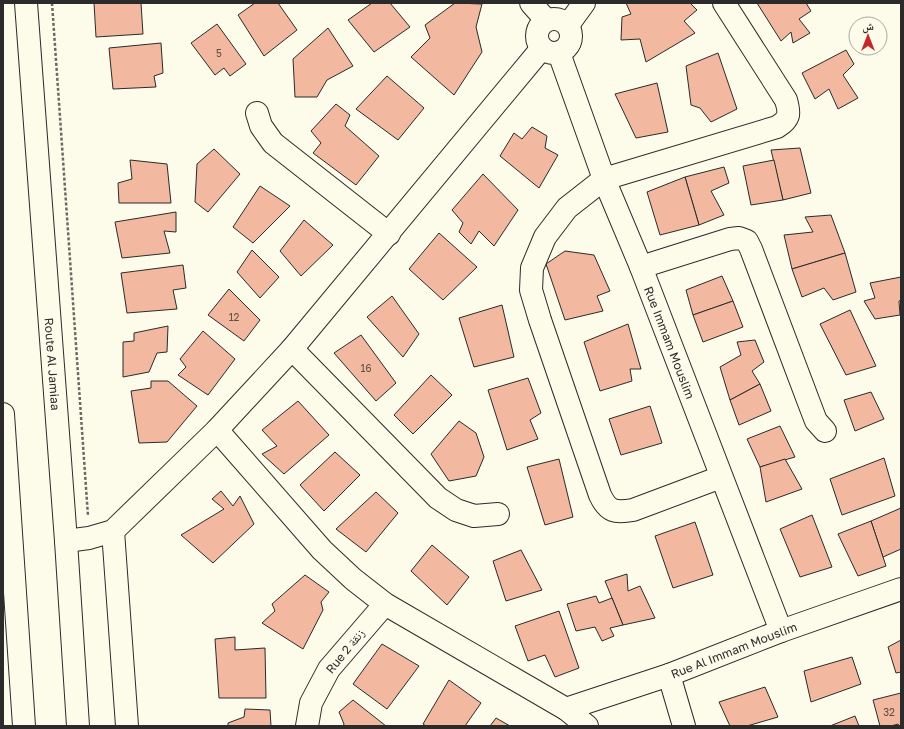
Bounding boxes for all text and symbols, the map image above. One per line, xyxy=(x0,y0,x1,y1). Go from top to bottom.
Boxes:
north arrow xyxy=(848,16,888,56)
text: ش xyxy=(862,19,874,34)
house number: 5 xyxy=(216,47,222,59)
street label: Rue Immam Mouslim xyxy=(642,284,698,401)
house number: 12 xyxy=(229,311,240,323)
street label: Route Al Jamiaa xyxy=(42,317,64,411)
house number: 16 xyxy=(361,362,371,374)
street label: Rue Al Immam Mouslim xyxy=(669,619,799,681)
street label: Rue 2 زنقة xyxy=(322,625,368,676)
house number: 32 xyxy=(883,706,895,718)

